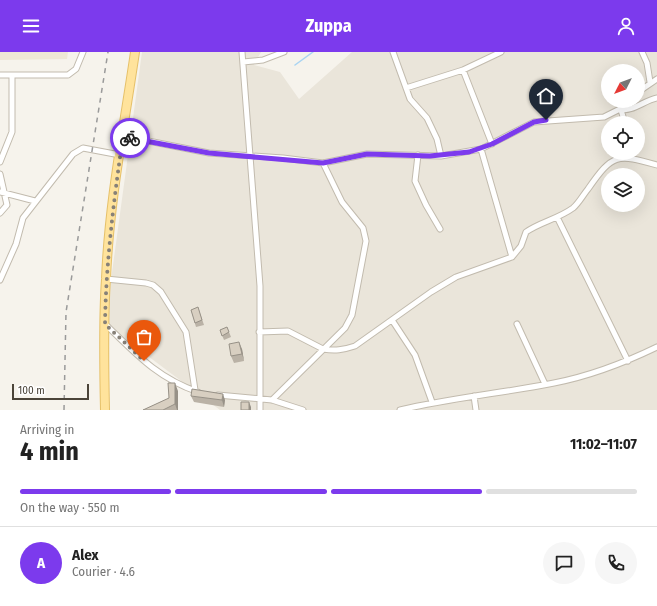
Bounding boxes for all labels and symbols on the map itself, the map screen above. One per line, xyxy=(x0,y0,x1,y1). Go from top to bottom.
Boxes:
north arrow xyxy=(601,64,645,108)
pin xyxy=(529,79,563,120)
courier xyxy=(110,118,150,158)
pin xyxy=(127,320,161,361)
scale bar xyxy=(12,382,89,401)

